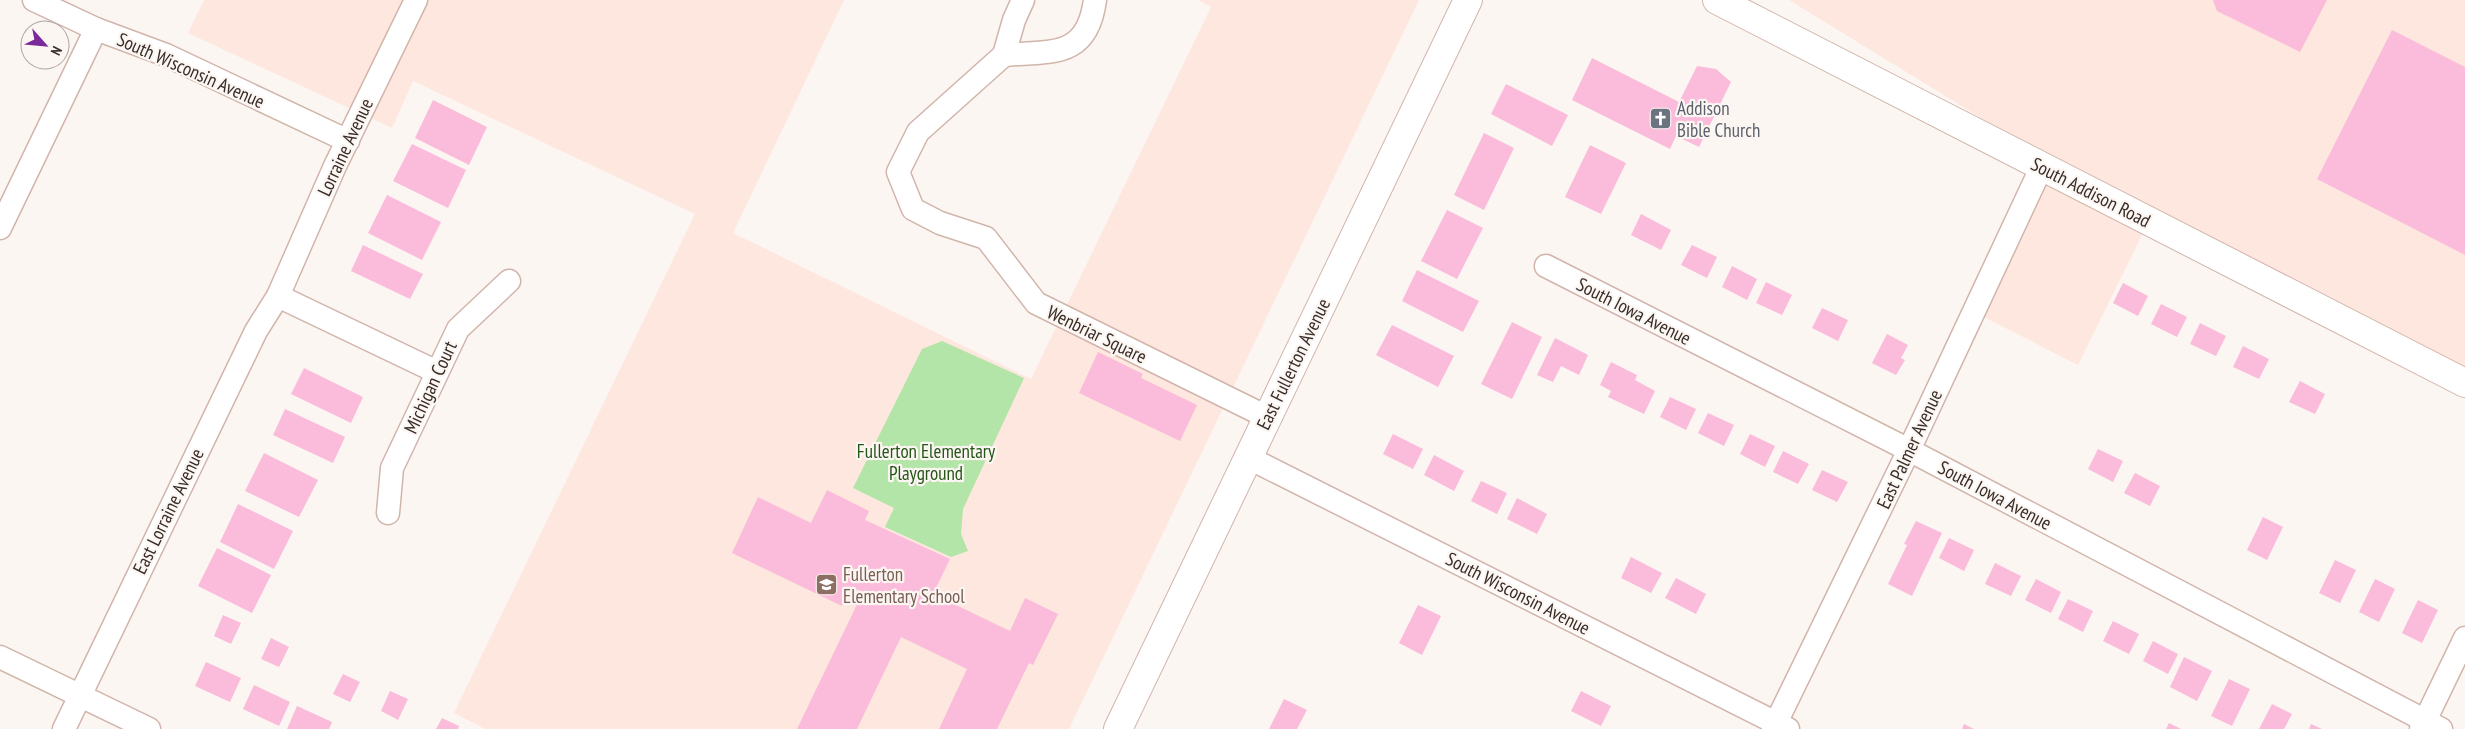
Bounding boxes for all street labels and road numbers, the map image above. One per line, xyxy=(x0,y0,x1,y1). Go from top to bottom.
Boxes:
street label: South Wisconsin Avenue xyxy=(114,27,268,113)
street label: Lorraine Avenue xyxy=(312,94,378,200)
street label: South Addison Road xyxy=(2027,152,2155,232)
street label: South Iowa Avenue xyxy=(1573,272,1695,350)
street label: East Fullerton Avenue xyxy=(1251,294,1335,434)
street label: Wenbriar Square xyxy=(1043,300,1151,369)
street label: Michigan Court xyxy=(398,336,462,437)
street label: East Palmer Avenue xyxy=(1871,386,1947,512)
street label: East Lorraine Avenue xyxy=(127,444,209,578)
street label: South Iowa Avenue xyxy=(1934,455,2056,535)
street label: South Wisconsin Avenue xyxy=(1442,546,1594,640)

